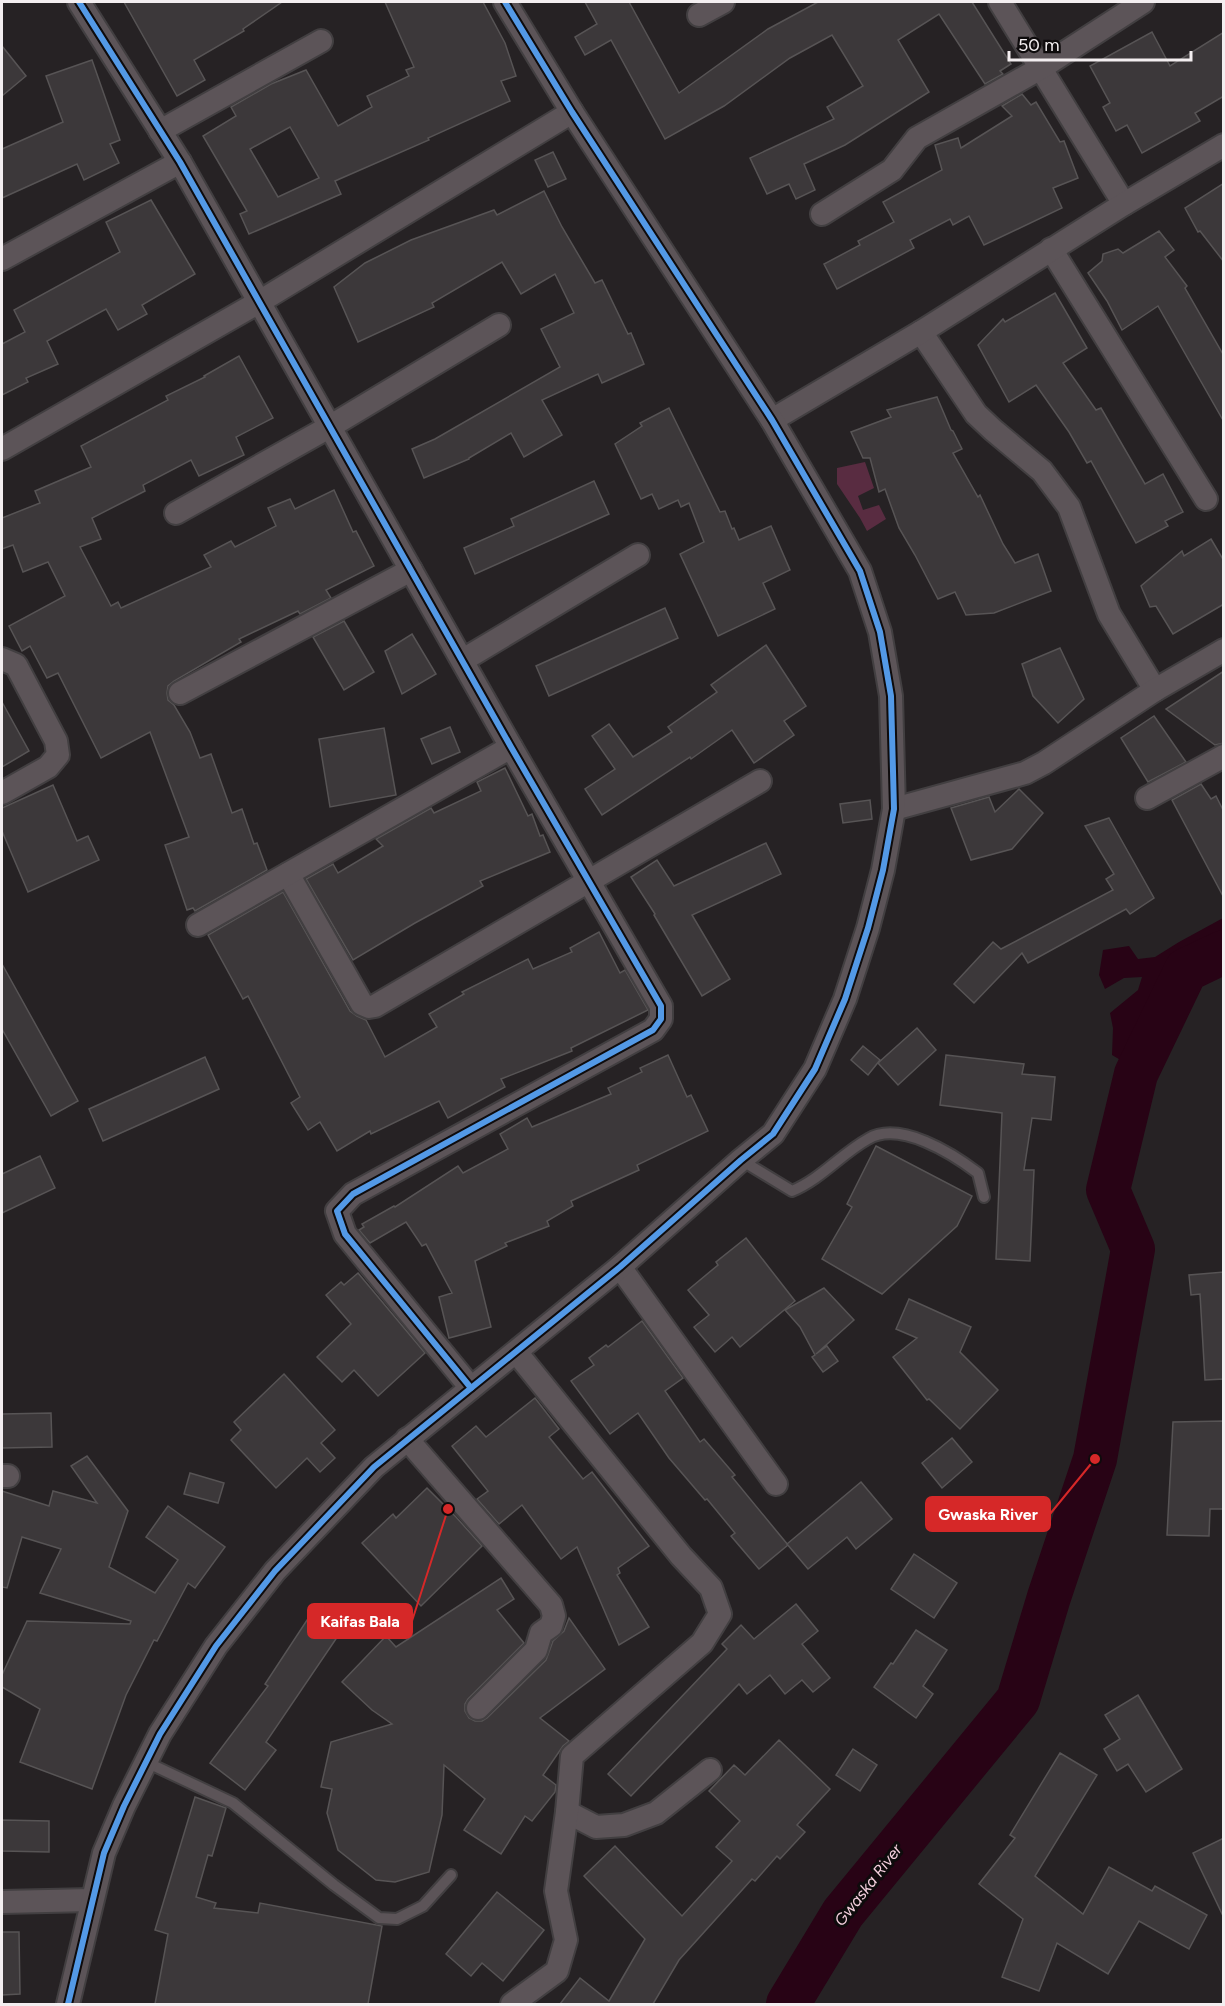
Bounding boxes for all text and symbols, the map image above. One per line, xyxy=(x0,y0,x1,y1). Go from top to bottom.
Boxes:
scale bar xyxy=(1009,24,1190,62)
text: 50 m xyxy=(1018,34,1060,56)
callout: Gwaska River xyxy=(926,1497,1050,1531)
text: Gwaska River xyxy=(938,1505,1038,1524)
callout: Kaifas Bala xyxy=(308,1604,412,1638)
text: Kaifas Bala xyxy=(320,1612,400,1631)
water label: Gwaska River xyxy=(830,1840,906,1930)

